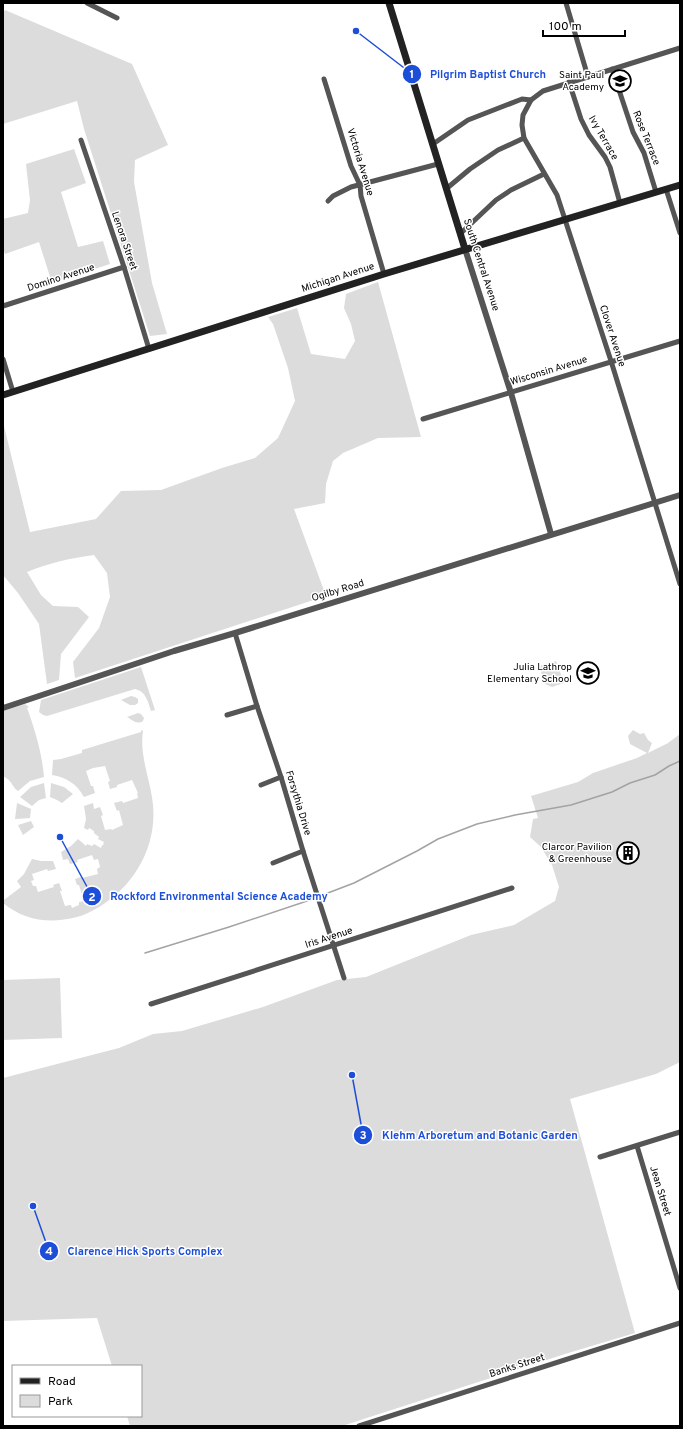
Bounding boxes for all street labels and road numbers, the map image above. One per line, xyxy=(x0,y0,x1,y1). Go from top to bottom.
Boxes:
street label: Rose Terrace xyxy=(629,109,663,167)
street label: Ivy Terrace xyxy=(585,113,621,163)
street label: Victoria Avenue xyxy=(344,127,376,197)
street label: Lenora Street xyxy=(108,210,140,272)
street label: South Central Avenue xyxy=(460,217,502,313)
street label: Michigan Avenue xyxy=(300,260,376,296)
street label: Domino Avenue xyxy=(26,261,96,295)
street label: Clover Avenue xyxy=(596,303,628,369)
street label: Wisconsin Avenue xyxy=(509,353,589,389)
street label: Ogilby Road xyxy=(310,577,366,605)
street label: Forsythia Drive xyxy=(282,769,314,837)
street label: Iris Avenue xyxy=(304,924,354,952)
street label: Jean Street xyxy=(646,1164,674,1218)
street label: Banks Street xyxy=(488,1351,546,1381)

